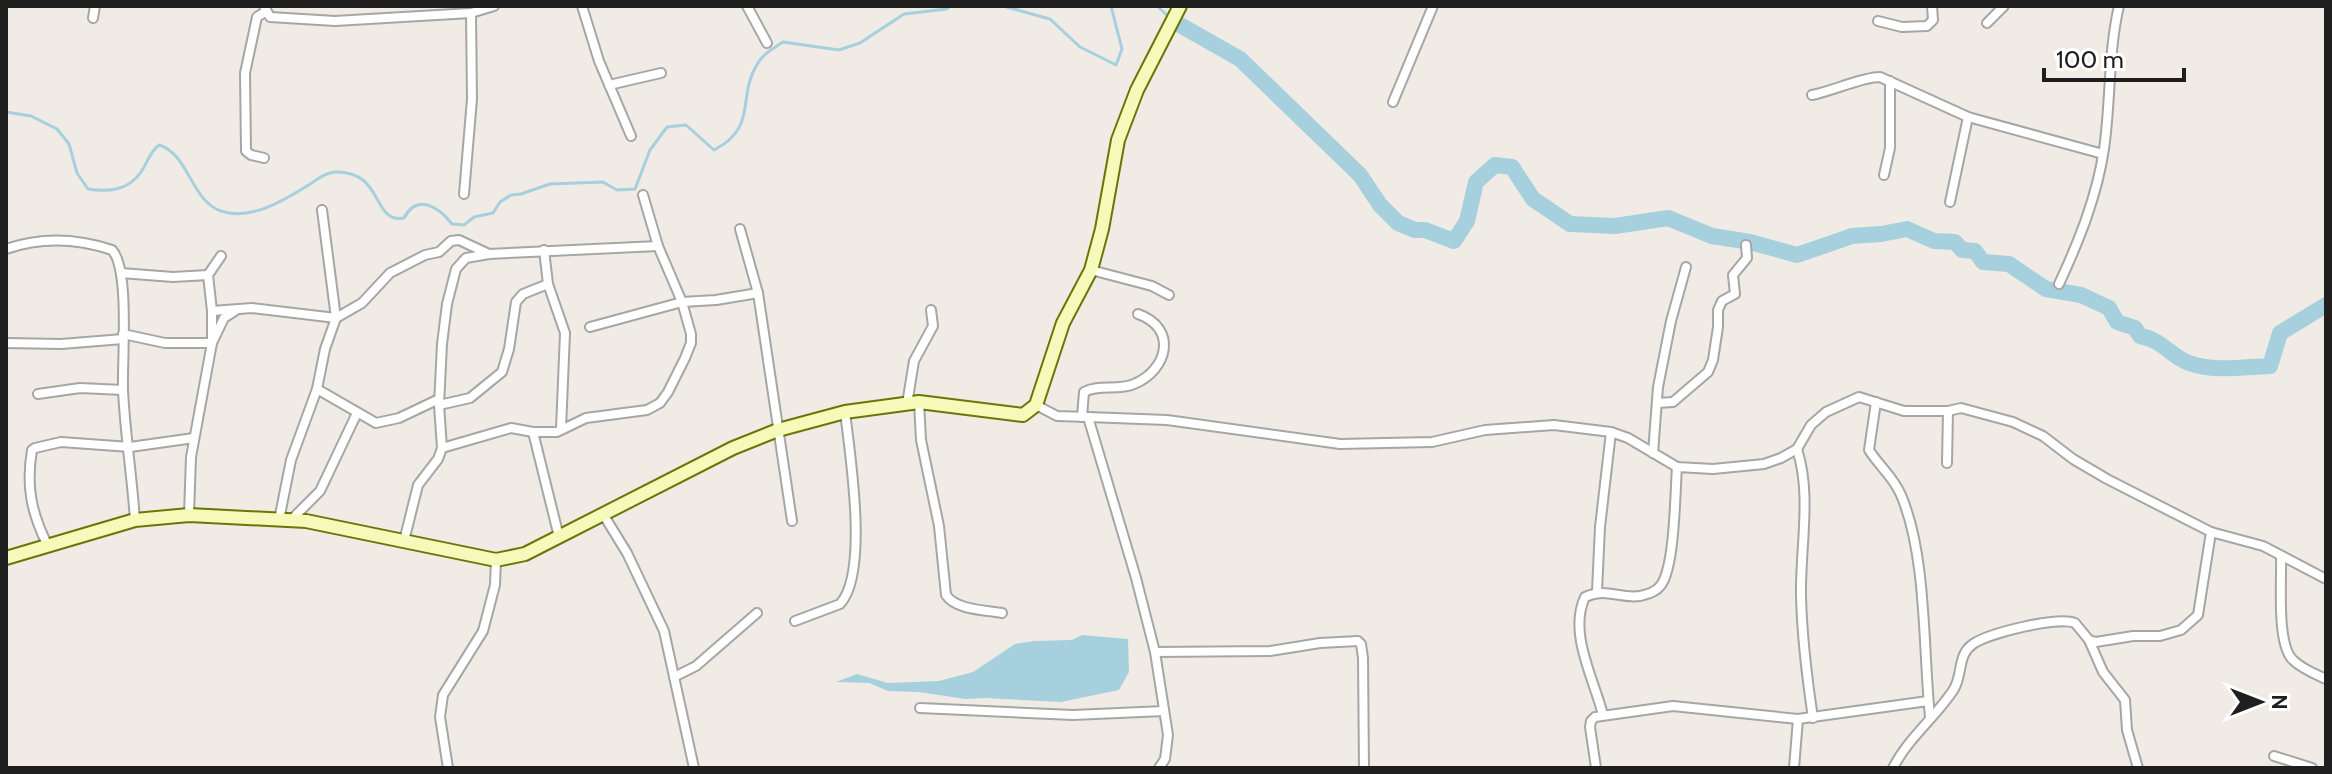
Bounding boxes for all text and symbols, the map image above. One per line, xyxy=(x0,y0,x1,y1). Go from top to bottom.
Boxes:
scale bar xyxy=(2044,32,2184,82)
text: 100 m xyxy=(2056,45,2124,74)
north arrow xyxy=(2220,662,2300,742)
text: N xyxy=(2266,694,2293,710)

